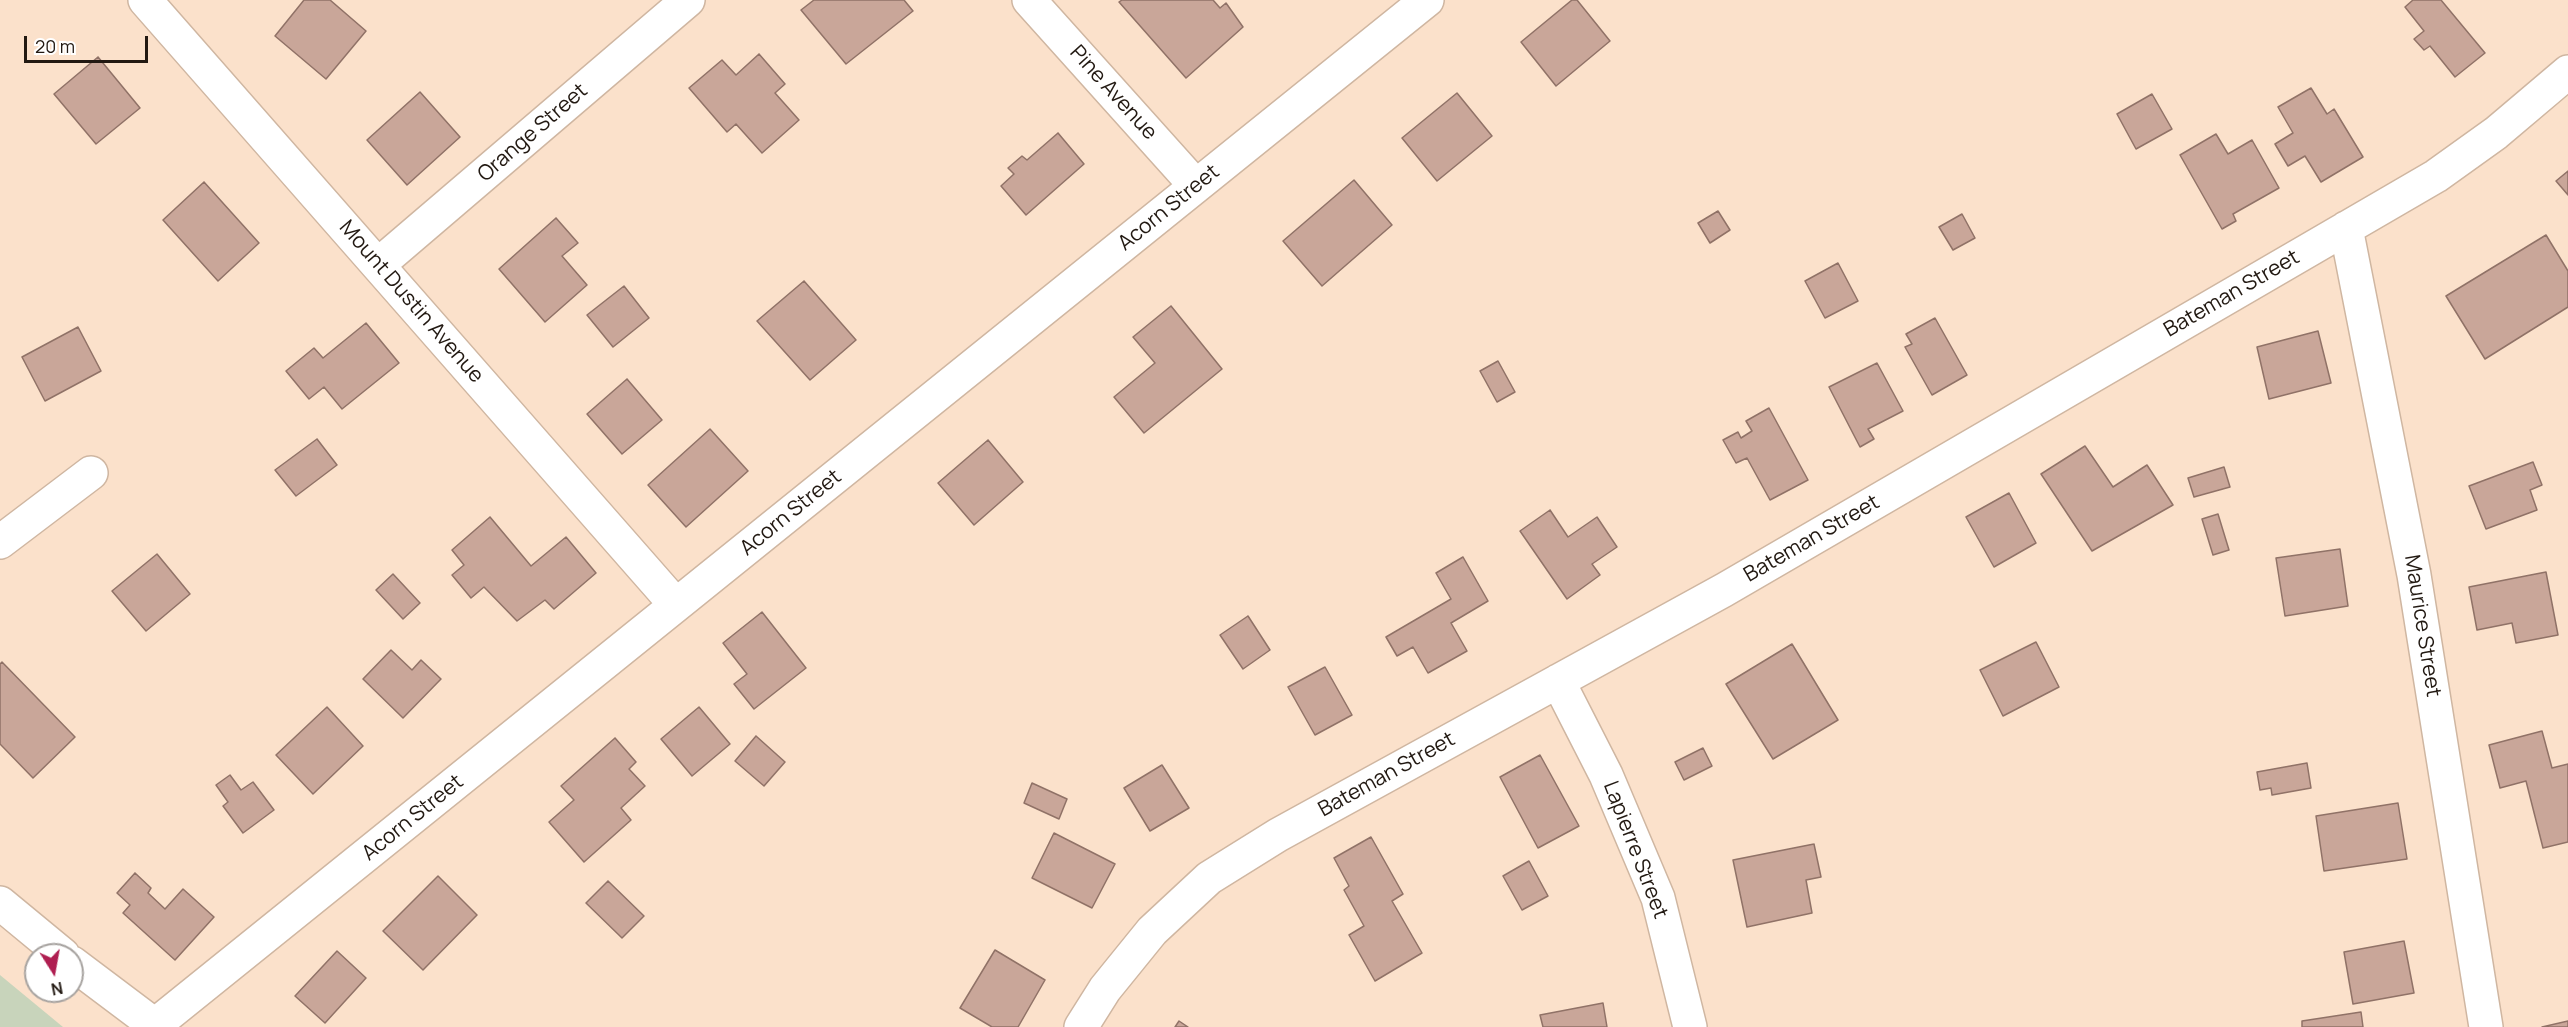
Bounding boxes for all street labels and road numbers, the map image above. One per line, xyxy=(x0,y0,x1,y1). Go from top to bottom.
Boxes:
street label: Pine Avenue xyxy=(1064,41,1162,145)
street label: Orange Street xyxy=(473,79,593,187)
street label: Acorn Street xyxy=(1113,160,1225,256)
street label: Mount Dustin Avenue xyxy=(334,216,488,388)
street label: Bateman Street xyxy=(2160,245,2304,343)
street label: Acorn Street xyxy=(735,465,847,561)
street label: Bateman Street xyxy=(1740,490,1884,588)
street label: Maurice Street xyxy=(2398,553,2446,699)
street label: Bateman Street xyxy=(1314,727,1460,823)
street label: Acorn Street xyxy=(357,770,469,866)
street label: Lapierre Street xyxy=(1597,778,1673,922)

